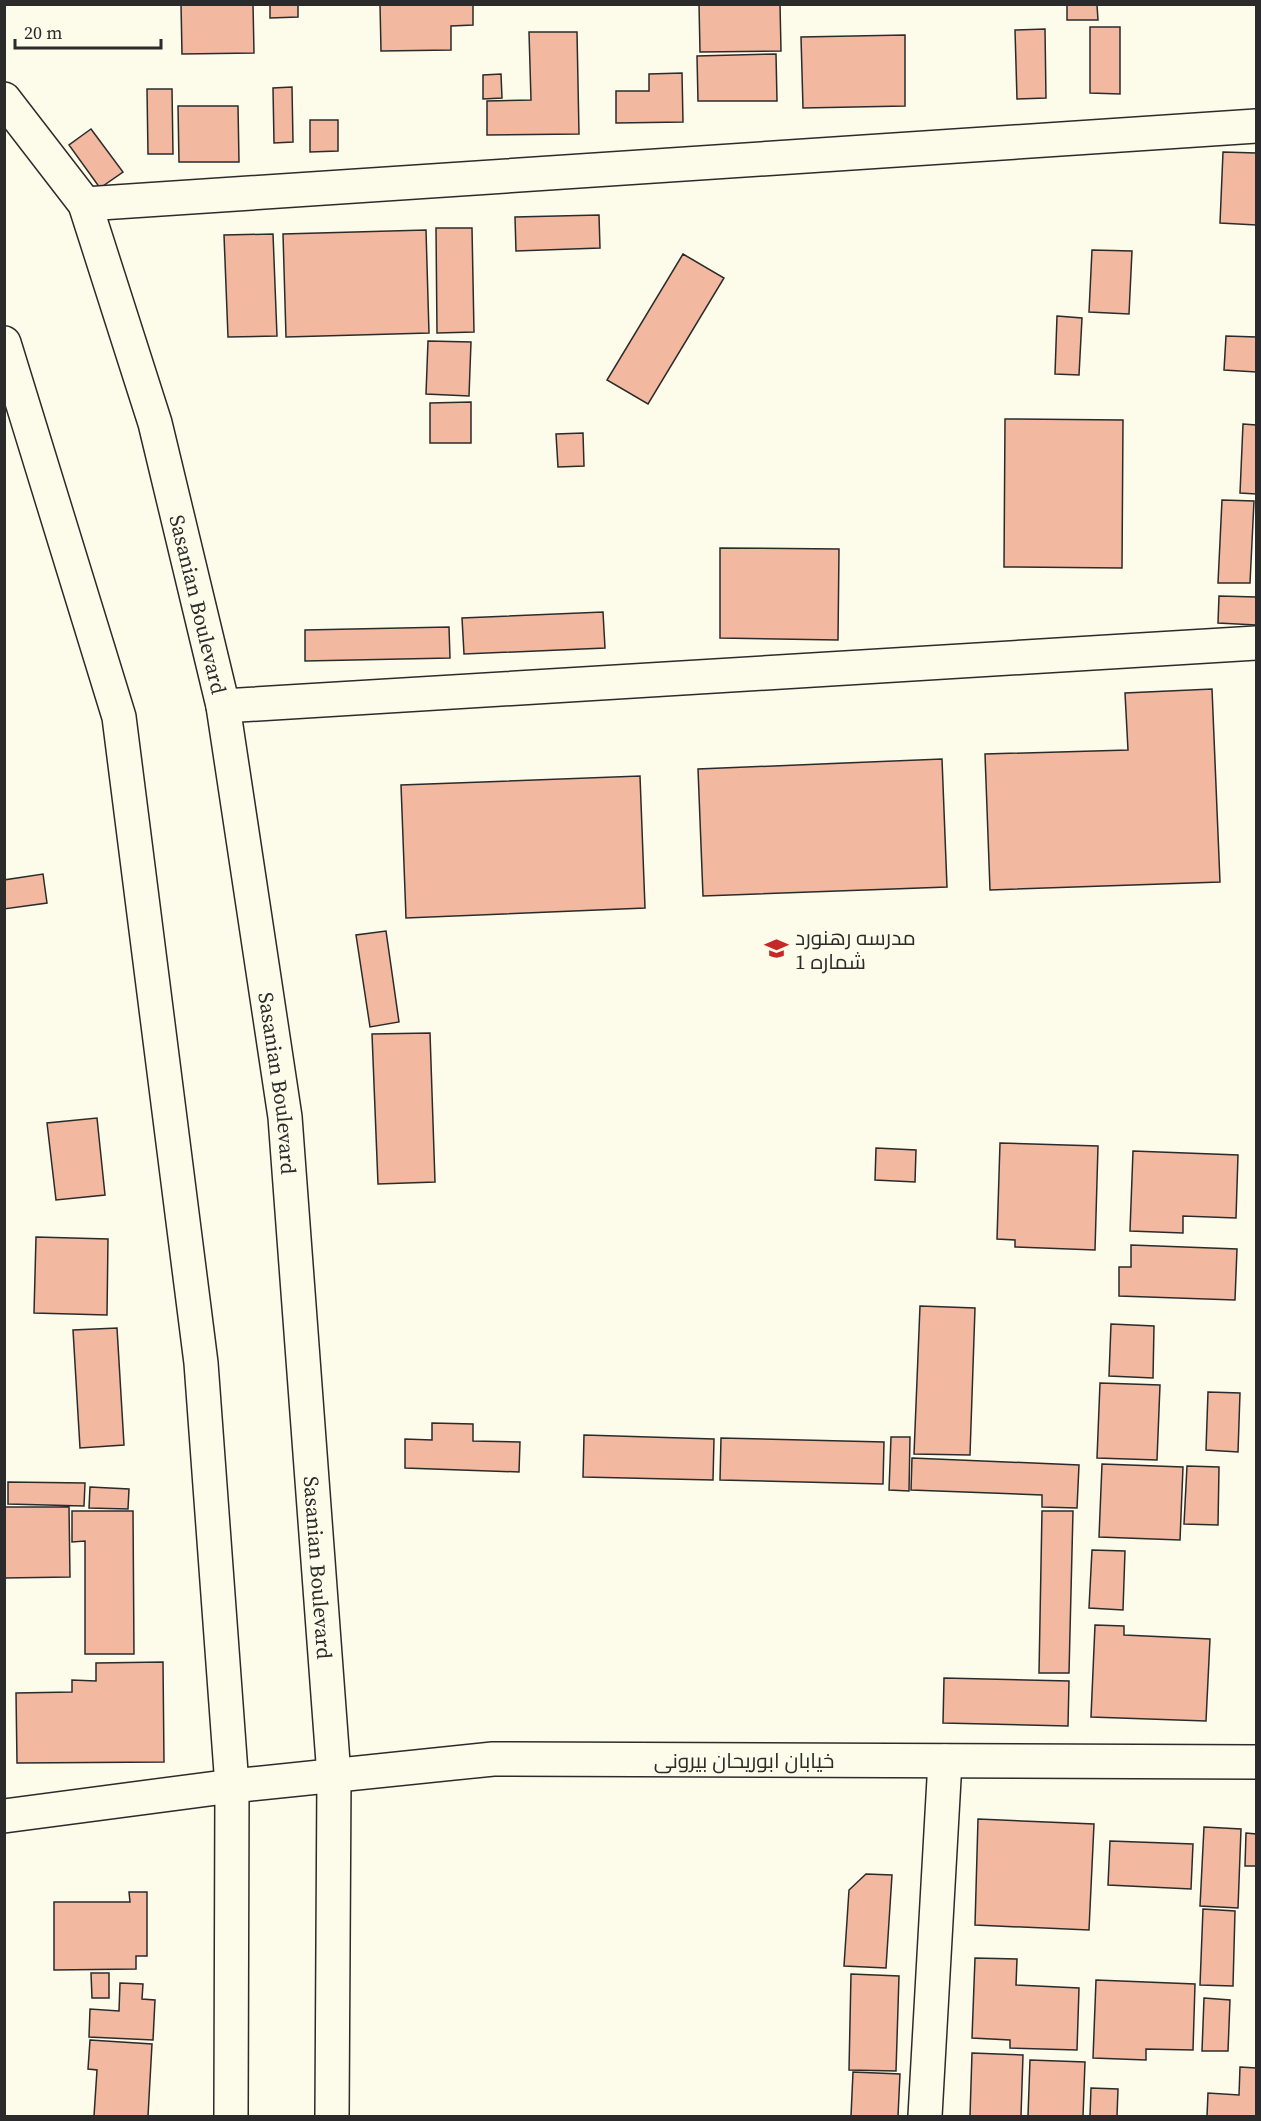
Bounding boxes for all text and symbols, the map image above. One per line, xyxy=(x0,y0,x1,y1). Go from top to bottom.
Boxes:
scale bar xyxy=(15,12,160,50)
text: 20 m xyxy=(24,20,62,45)
street label: Sasanian Boulevard xyxy=(163,512,234,697)
place label: مدرسه رهنورد شماره 1 xyxy=(795,923,916,976)
school or university icon: مدرسه رهنورد شماره 1 xyxy=(764,936,790,962)
street label: Sasanian Boulevard xyxy=(252,990,304,1175)
street label: Sasanian Boulevard xyxy=(297,1475,340,1660)
street label: خیابان ابوریحان بیرونی xyxy=(654,1746,834,1775)

